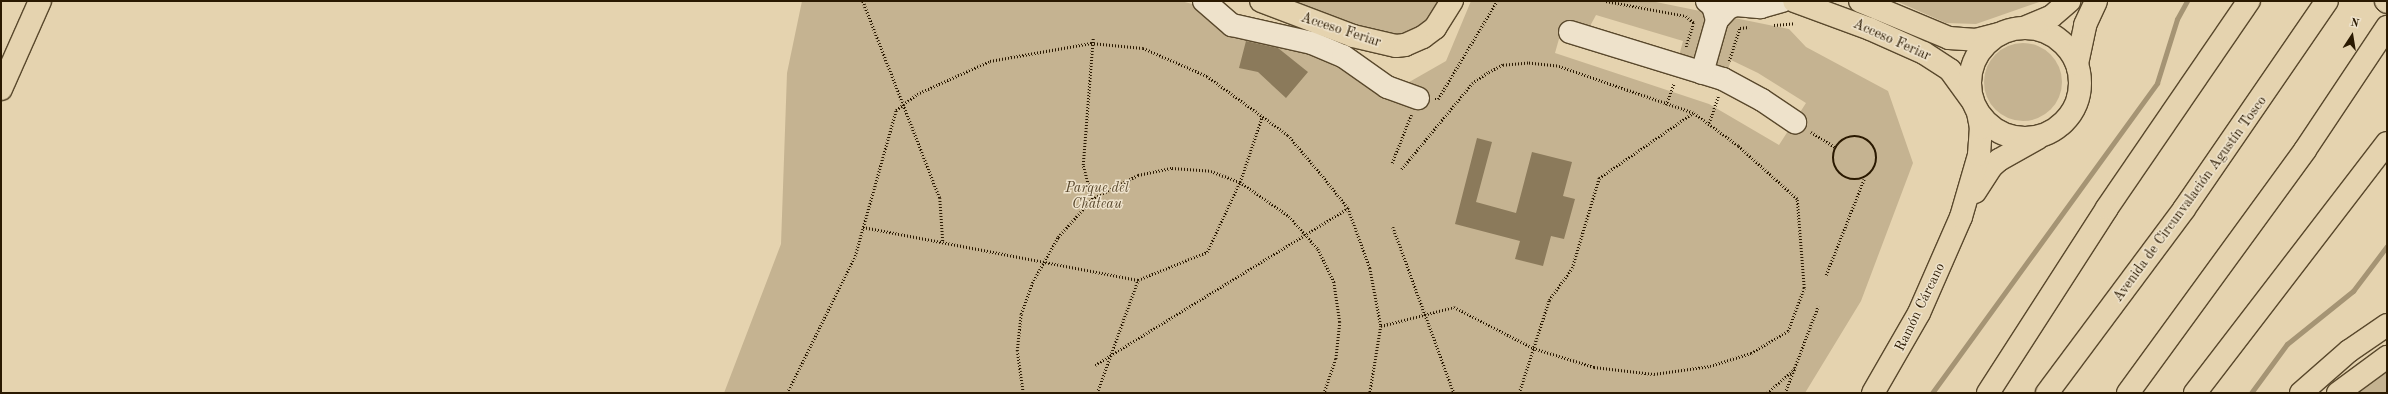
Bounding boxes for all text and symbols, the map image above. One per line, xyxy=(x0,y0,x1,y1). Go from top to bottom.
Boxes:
street label: Acceso Feriar xyxy=(1299,9,1383,51)
street label: Acceso Feriar xyxy=(1851,15,1933,65)
north arrow xyxy=(2332,16,2372,56)
text: N xyxy=(2349,18,2360,30)
street label: Avenida de Circunvalación Agustín Tosco xyxy=(2110,93,2270,305)
park label: Parque del Chateau xyxy=(1065,180,1129,212)
street label: Ramón Cárcano xyxy=(1891,260,1949,354)

